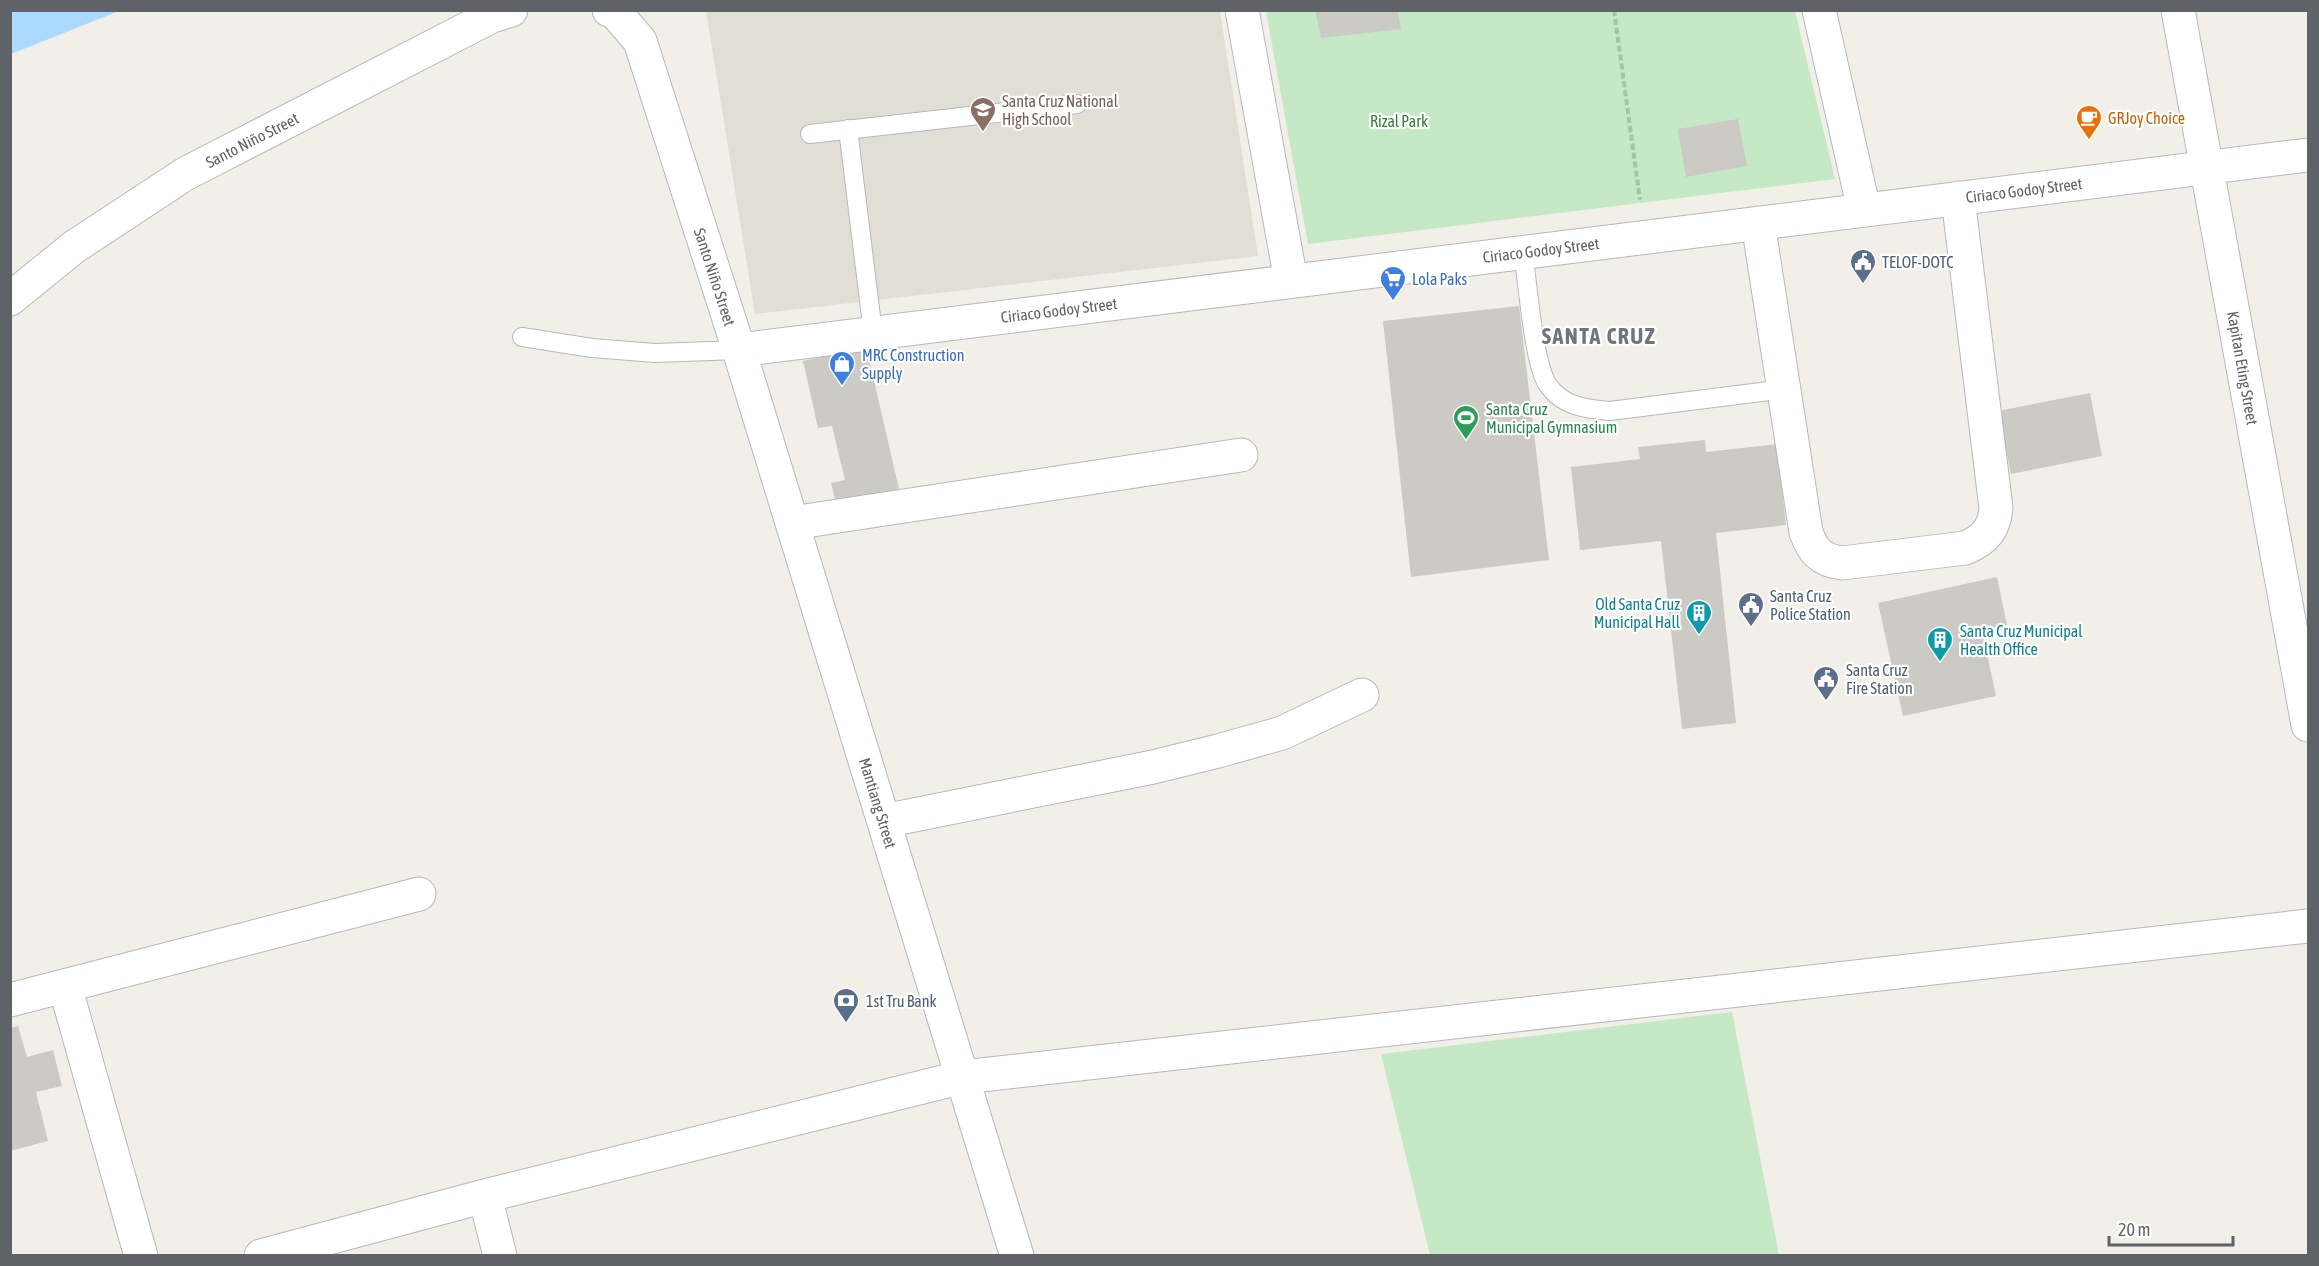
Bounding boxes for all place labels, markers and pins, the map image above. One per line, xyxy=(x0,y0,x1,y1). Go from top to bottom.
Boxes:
place label: Santa Cruz National High School xyxy=(1002,92,1119,129)
school or university icon: Santa Cruz National High School xyxy=(968,95,998,133)
cafe icon: GRJoy Choice xyxy=(2074,103,2104,141)
place label: GRJoy Choice xyxy=(2108,109,2185,128)
public building icon: TELOF-DOTC xyxy=(1848,247,1878,285)
place label: TELOF-DOTC xyxy=(1882,253,1953,271)
supermarket icon: Lola Paks xyxy=(1378,264,1408,302)
place label: Lola Paks xyxy=(1412,270,1468,288)
place label: MRC Construction Supply xyxy=(862,346,965,383)
shop icon: MRC Construction Supply xyxy=(827,349,857,387)
place label: Santa Cruz Municipal Gymnasium xyxy=(1486,400,1617,437)
sports icon: Santa Cruz Municipal Gymnasium xyxy=(1451,403,1481,441)
place label: Santa Cruz Police Station xyxy=(1770,587,1851,623)
public building icon: Santa Cruz Police Station xyxy=(1736,590,1766,628)
place label: Old Santa Cruz Municipal Hall xyxy=(1594,595,1681,632)
building icon: Old Santa Cruz Municipal Hall xyxy=(1684,598,1714,636)
place label: Santa Cruz Municipal Health Office xyxy=(1960,622,2083,658)
building icon: Santa Cruz Municipal Health Office xyxy=(1925,625,1955,663)
place label: Santa Cruz Fire Station xyxy=(1846,661,1913,697)
public building icon: Santa Cruz Fire Station xyxy=(1811,664,1841,702)
bank icon: 1st Tru Bank xyxy=(831,986,861,1024)
place label: 1st Tru Bank xyxy=(866,992,937,1010)

